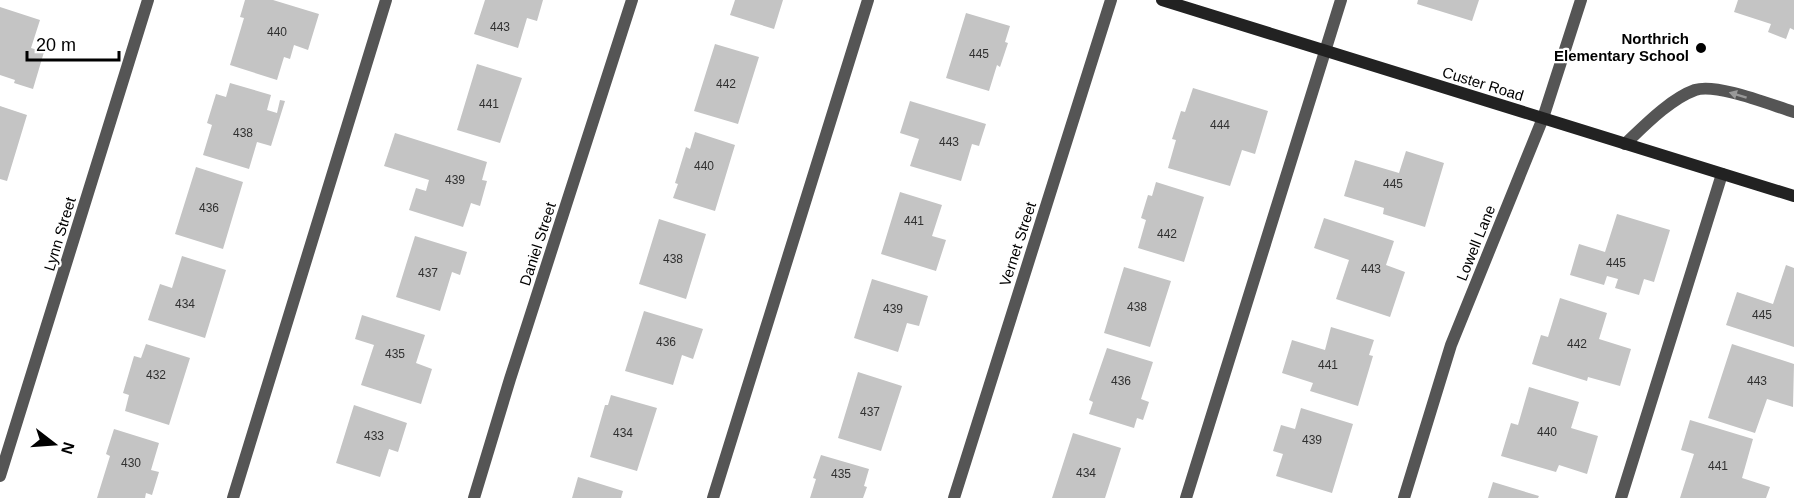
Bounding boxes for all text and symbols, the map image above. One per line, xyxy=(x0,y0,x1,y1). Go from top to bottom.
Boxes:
house number: 443 xyxy=(490,20,510,34)
scale bar xyxy=(27,24,118,62)
house number: 440 xyxy=(267,25,287,39)
place label: Northrich Elementary School xyxy=(1554,30,1689,64)
text: 20 m xyxy=(36,35,76,55)
marker: Northrich Elementary School xyxy=(1694,41,1708,55)
house number: 445 xyxy=(969,47,989,61)
street label: Custer Road xyxy=(1440,63,1526,104)
house number: 442 xyxy=(716,77,736,91)
one-way arrow xyxy=(1729,90,1747,99)
house number: 441 xyxy=(479,97,499,111)
house number: 444 xyxy=(1210,118,1230,132)
house number: 438 xyxy=(233,126,253,140)
house number: 443 xyxy=(939,135,959,149)
house number: 440 xyxy=(694,159,714,173)
house number: 439 xyxy=(445,173,465,187)
house number: 445 xyxy=(1383,177,1403,191)
street label: Lynn Street xyxy=(40,194,79,273)
street label: Daniel Street xyxy=(516,199,559,288)
street label: Vernet Street xyxy=(996,199,1039,288)
house number: 436 xyxy=(199,201,219,215)
street label: Lowell Lane xyxy=(1453,203,1498,283)
house number: 441 xyxy=(904,214,924,228)
house number: 442 xyxy=(1157,227,1177,241)
house number: 438 xyxy=(663,252,683,266)
house number: 445 xyxy=(1606,256,1626,270)
house number: 443 xyxy=(1361,262,1381,276)
house number: 437 xyxy=(418,266,438,280)
house number: 434 xyxy=(175,297,195,311)
house number: 438 xyxy=(1127,300,1147,314)
house number: 439 xyxy=(883,302,903,316)
house number: 445 xyxy=(1752,308,1772,322)
house number: 436 xyxy=(656,335,676,349)
house number: 442 xyxy=(1567,337,1587,351)
house number: 435 xyxy=(385,347,405,361)
house number: 441 xyxy=(1318,358,1338,372)
house number: 432 xyxy=(146,368,166,382)
house number: 436 xyxy=(1111,374,1131,388)
house number: 443 xyxy=(1747,374,1767,388)
house number: 437 xyxy=(860,405,880,419)
north arrow xyxy=(24,414,84,474)
house number: 440 xyxy=(1537,425,1557,439)
house number: 434 xyxy=(613,426,633,440)
house number: 433 xyxy=(364,429,384,443)
house number: 439 xyxy=(1302,433,1322,447)
text: N xyxy=(58,440,78,456)
house number: 430 xyxy=(121,456,141,470)
house number: 441 xyxy=(1708,459,1728,473)
house number: 434 xyxy=(1076,466,1096,480)
house number: 435 xyxy=(831,467,851,481)

